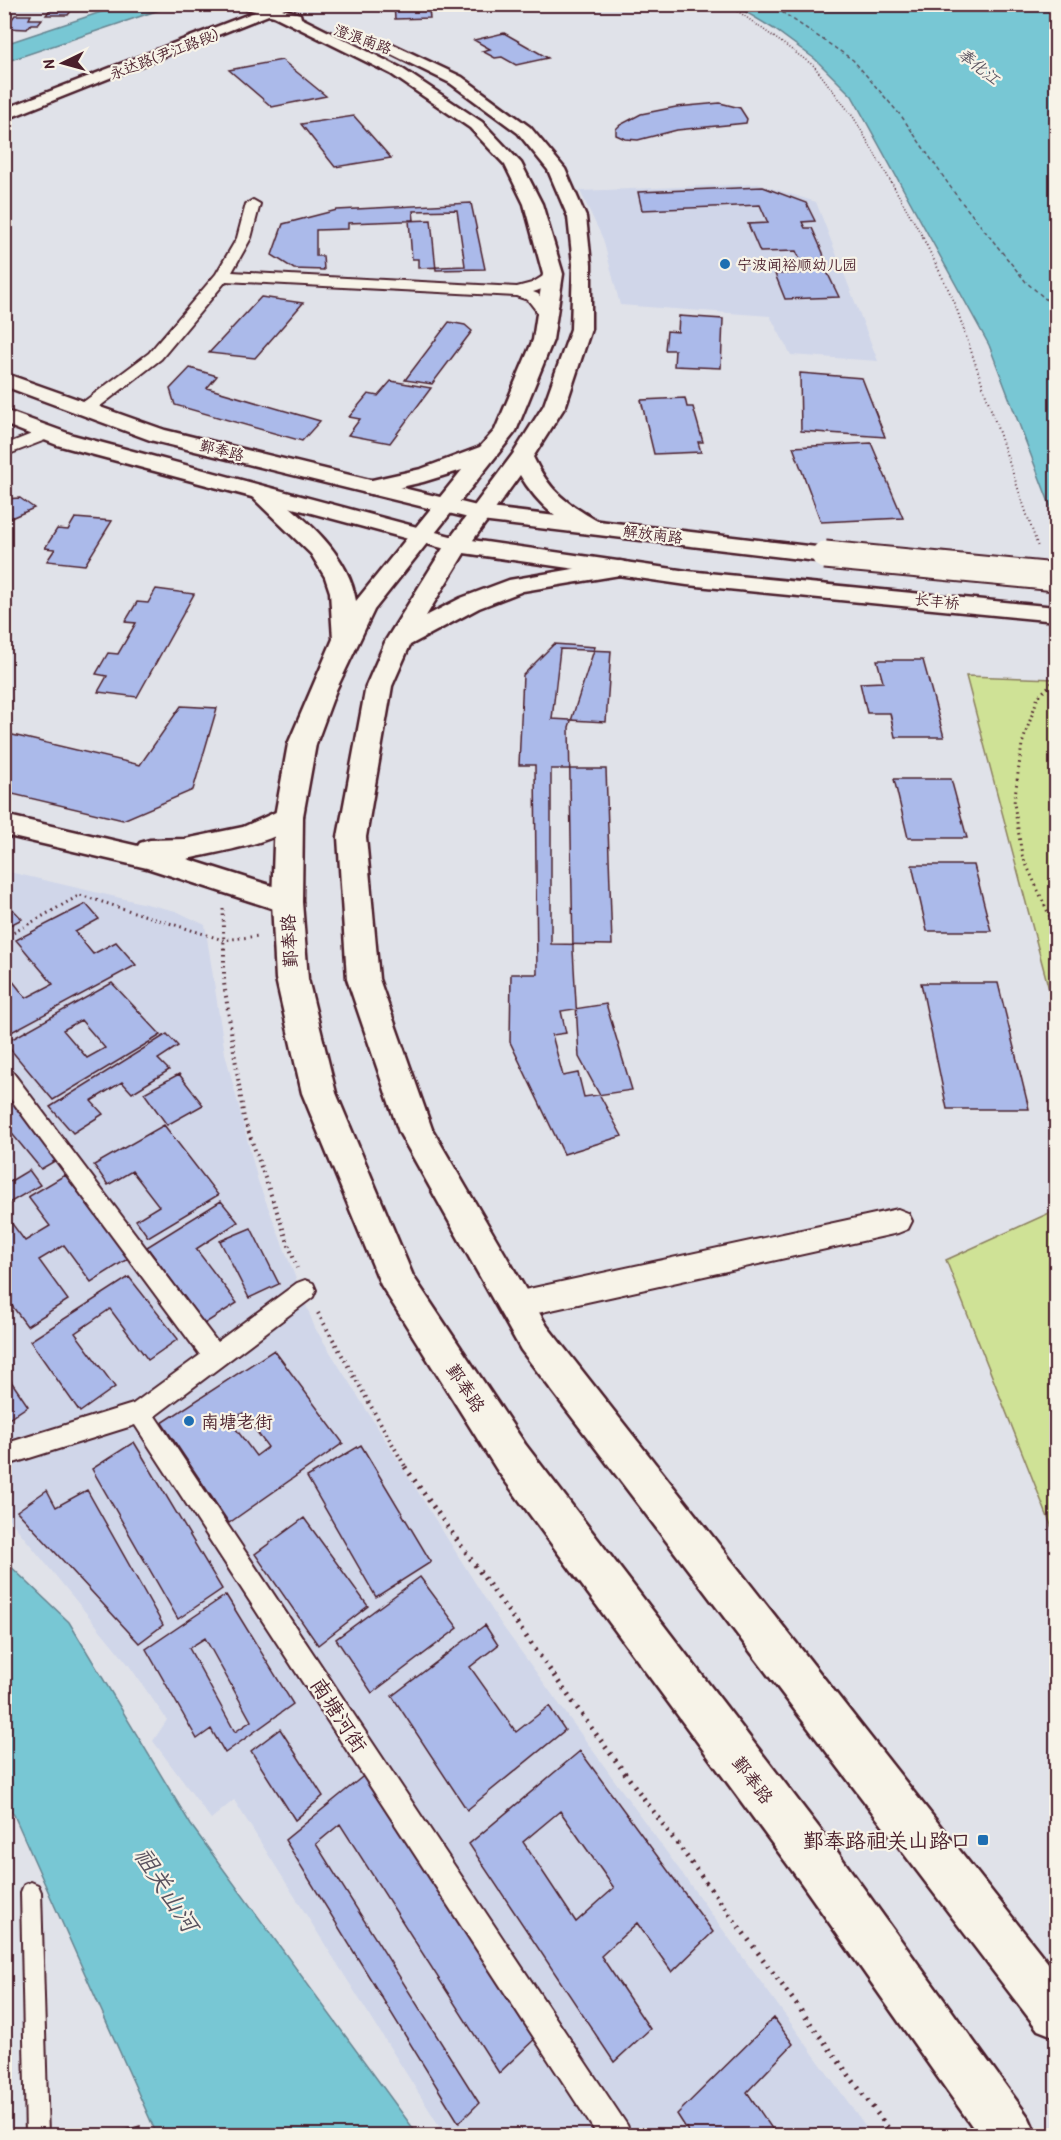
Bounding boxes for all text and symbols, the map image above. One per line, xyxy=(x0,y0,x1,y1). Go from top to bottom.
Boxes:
street label: 澄浪南路 xyxy=(331,19,395,59)
street label: 永达路(尹江路段) xyxy=(106,24,222,84)
north arrow xyxy=(33,33,93,93)
water label: 奉化江 xyxy=(953,43,1005,90)
text: N xyxy=(37,59,59,70)
place label: 宁波闻裕顺幼儿园 xyxy=(737,254,857,275)
marker: 宁波闻裕顺幼儿园 xyxy=(718,257,732,271)
street label: 鄞奉路 xyxy=(198,434,246,466)
street label: 解放南路 xyxy=(622,520,684,548)
street label: 长丰桥 xyxy=(914,588,960,614)
street label: 鄞奉路 xyxy=(275,913,303,969)
street label: 鄞奉路 xyxy=(441,1359,491,1417)
place label: 南塘老街 xyxy=(201,1409,273,1434)
marker: 南塘老街 xyxy=(182,1414,196,1428)
street label: 南塘河街 xyxy=(304,1672,374,1758)
street label: 鄞奉路 xyxy=(727,1751,779,1809)
place label: 鄞奉路祖关山路口 xyxy=(803,1826,971,1855)
marker: 鄞奉路祖关山路口 xyxy=(976,1833,990,1847)
water label: 祖关山河 xyxy=(127,1840,209,1941)

